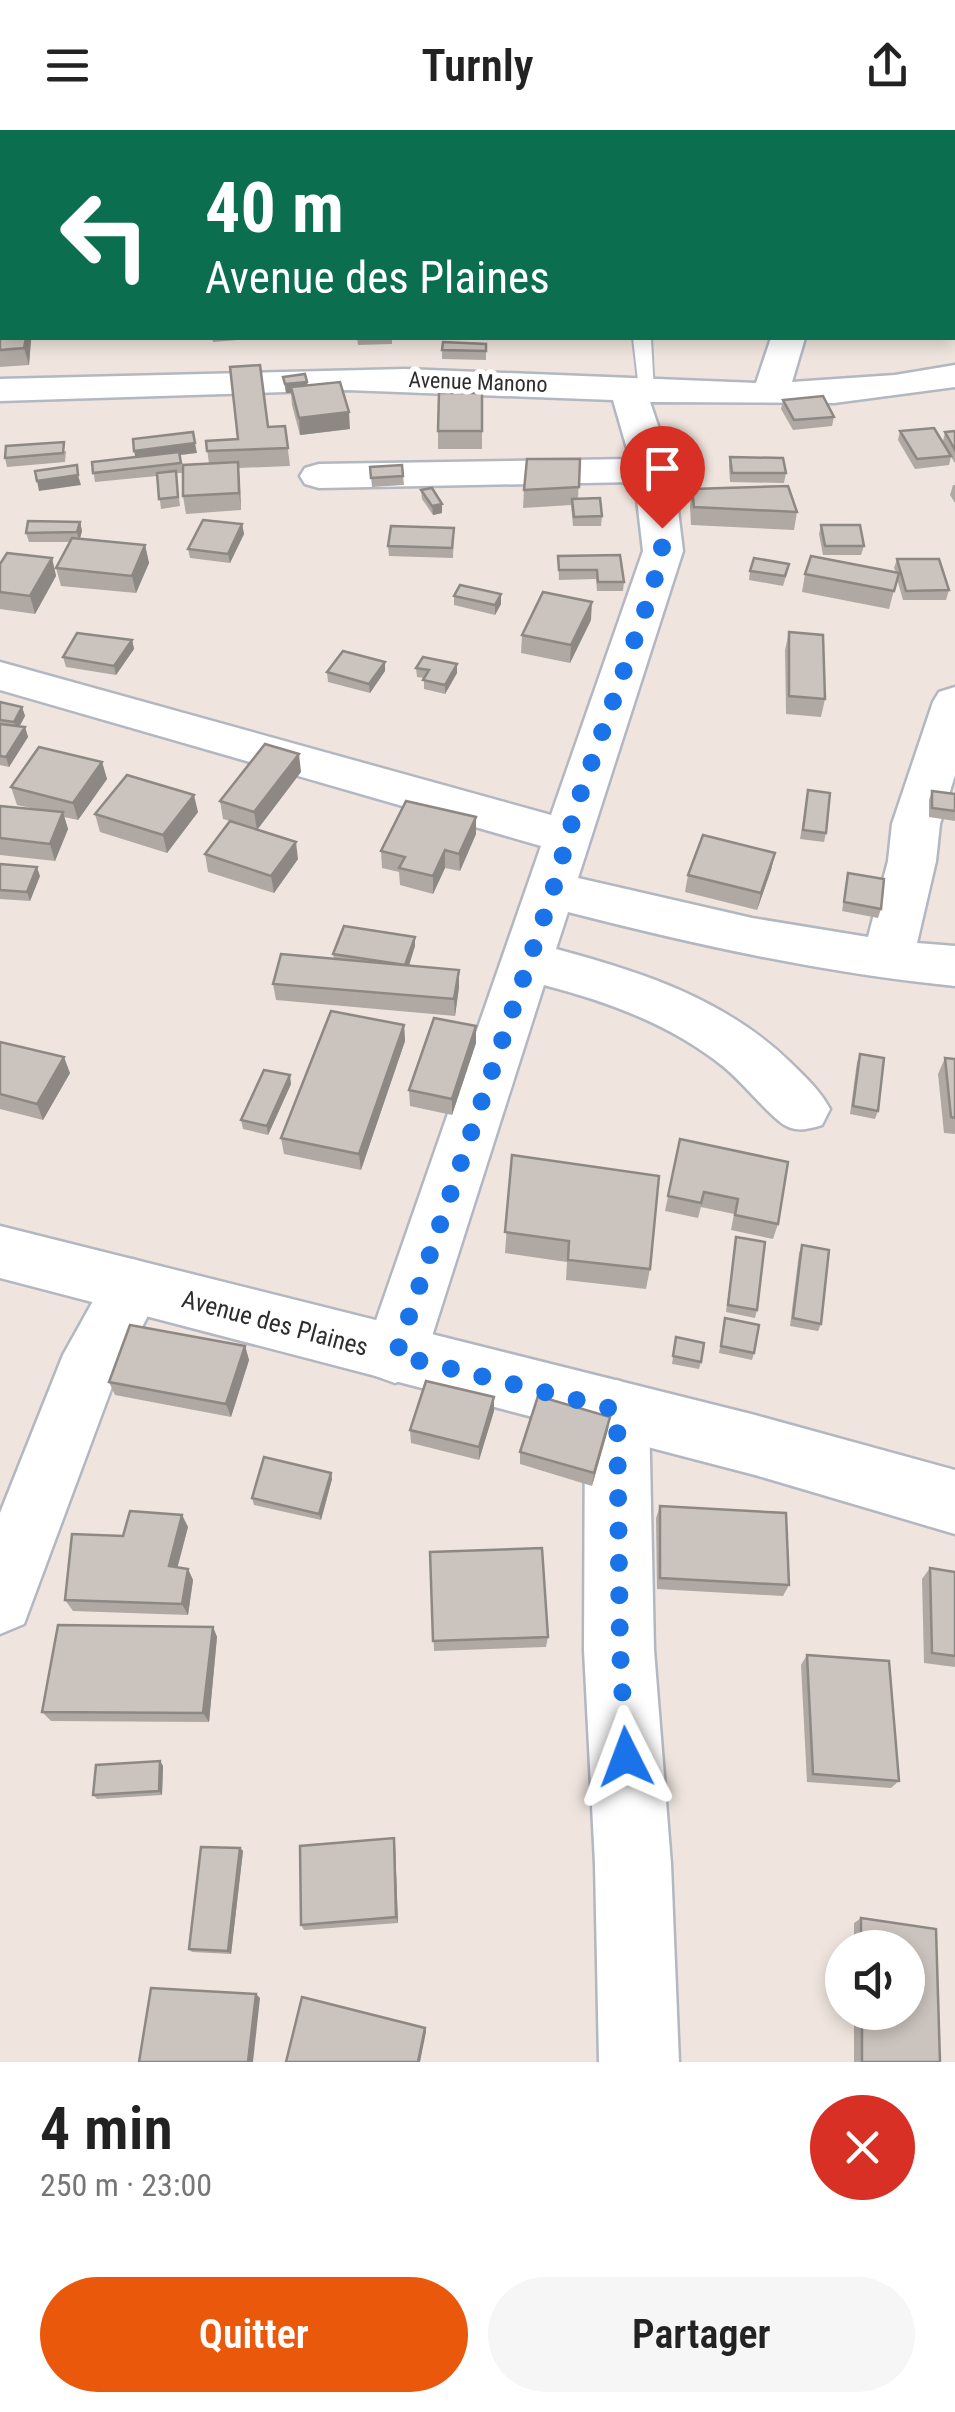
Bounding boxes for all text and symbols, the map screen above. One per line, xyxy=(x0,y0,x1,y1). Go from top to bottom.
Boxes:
icon: menu xyxy=(40,38,95,93)
icon: share xyxy=(860,38,915,93)
text: Turnly xyxy=(421,39,534,92)
text: 40 m xyxy=(205,167,344,249)
icon: left xyxy=(40,170,170,300)
text: Avenue des Plaines xyxy=(205,251,550,304)
street label: Avenue Manono xyxy=(408,367,548,397)
pin xyxy=(620,426,705,529)
icon: arrive xyxy=(635,441,690,496)
street label: Avenue des Plaines xyxy=(179,1284,371,1362)
position arrow xyxy=(574,1705,678,1809)
map controls xyxy=(825,1930,925,2030)
button: sound xyxy=(825,1930,925,2030)
text: 4 min xyxy=(40,2093,173,2164)
button: close xyxy=(810,2095,915,2200)
text: 250 m · 23:00 xyxy=(40,2166,212,2204)
button: Quitter xyxy=(40,2277,468,2392)
button: Partager xyxy=(488,2277,915,2392)

